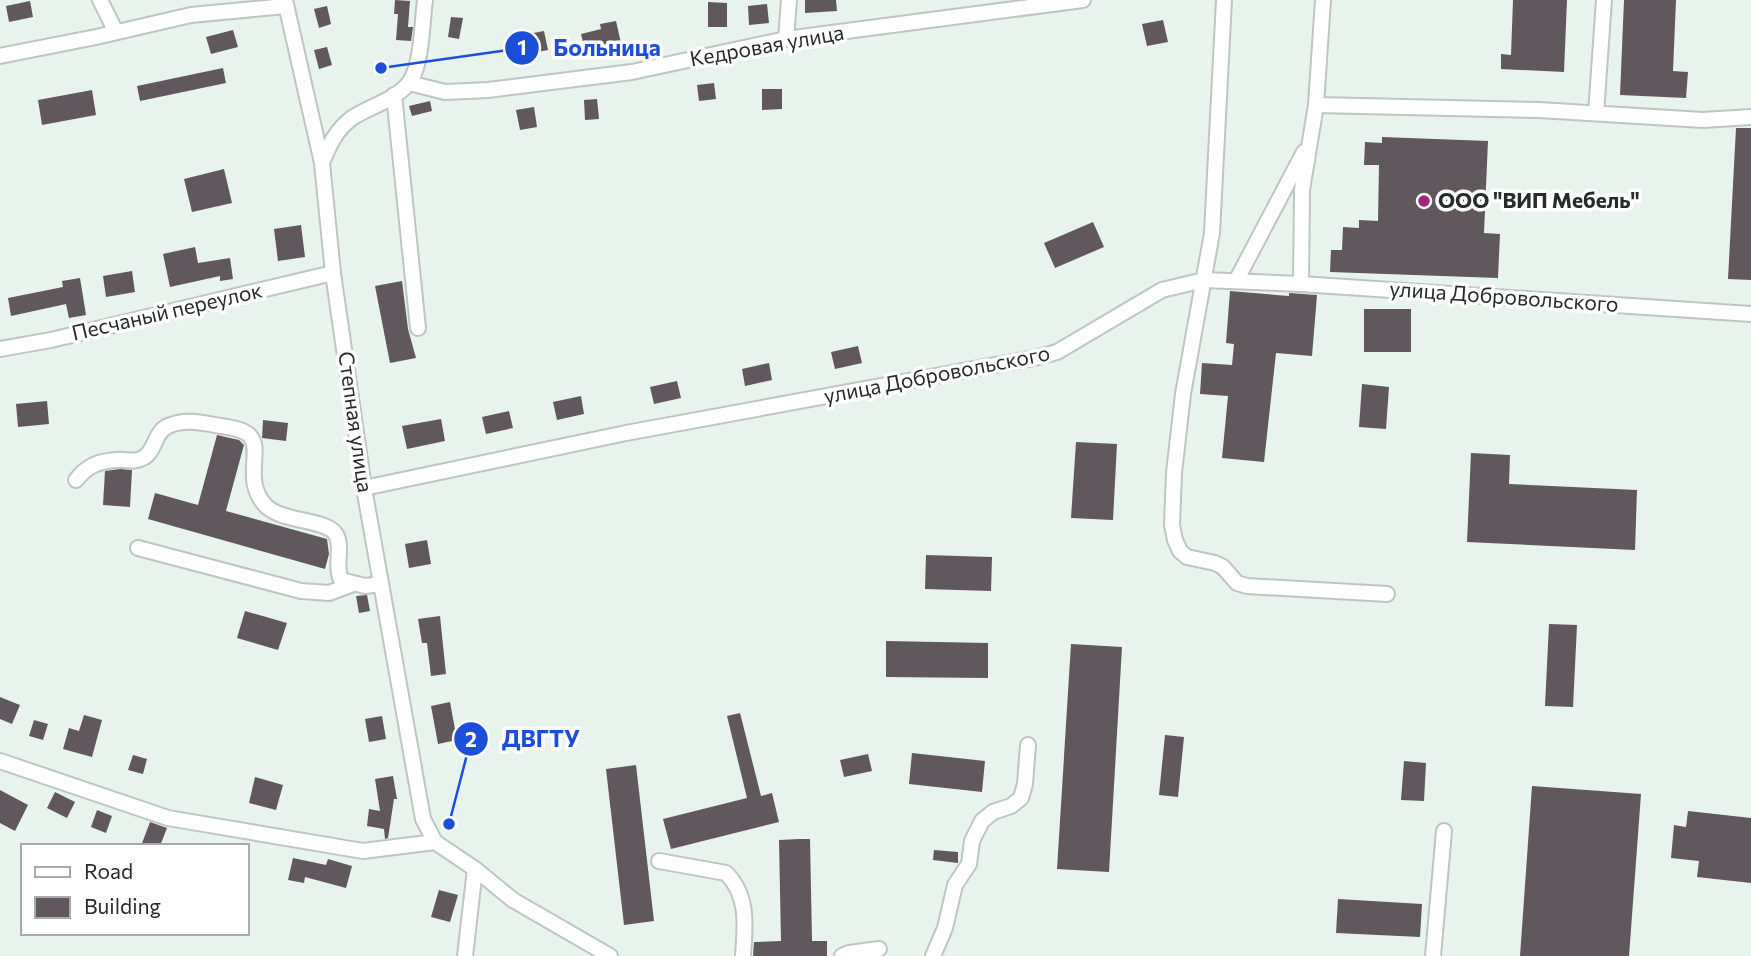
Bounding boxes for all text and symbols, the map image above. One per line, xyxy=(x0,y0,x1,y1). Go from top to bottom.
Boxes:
street label: Кедровая улица xyxy=(688,19,846,70)
callout: Больница xyxy=(505,26,675,70)
text: Больница xyxy=(553,33,661,61)
text: 1 xyxy=(517,34,527,59)
place label: ООО "ВИП Мебель" xyxy=(1438,187,1640,212)
marker: ООО "ВИП Мебель" xyxy=(1416,193,1432,209)
street label: улица Добровольского xyxy=(1389,275,1620,316)
street label: Песчаный переулок xyxy=(69,276,264,345)
street label: улица Добровольского xyxy=(822,339,1052,408)
street label: Степная улица xyxy=(334,350,379,494)
callout: ДВГТУ xyxy=(453,717,594,761)
text: ДВГТУ xyxy=(502,724,580,752)
text: 2 xyxy=(465,726,477,751)
legend xyxy=(21,844,248,935)
text: Road xyxy=(84,858,133,883)
text: Building xyxy=(84,893,161,918)

